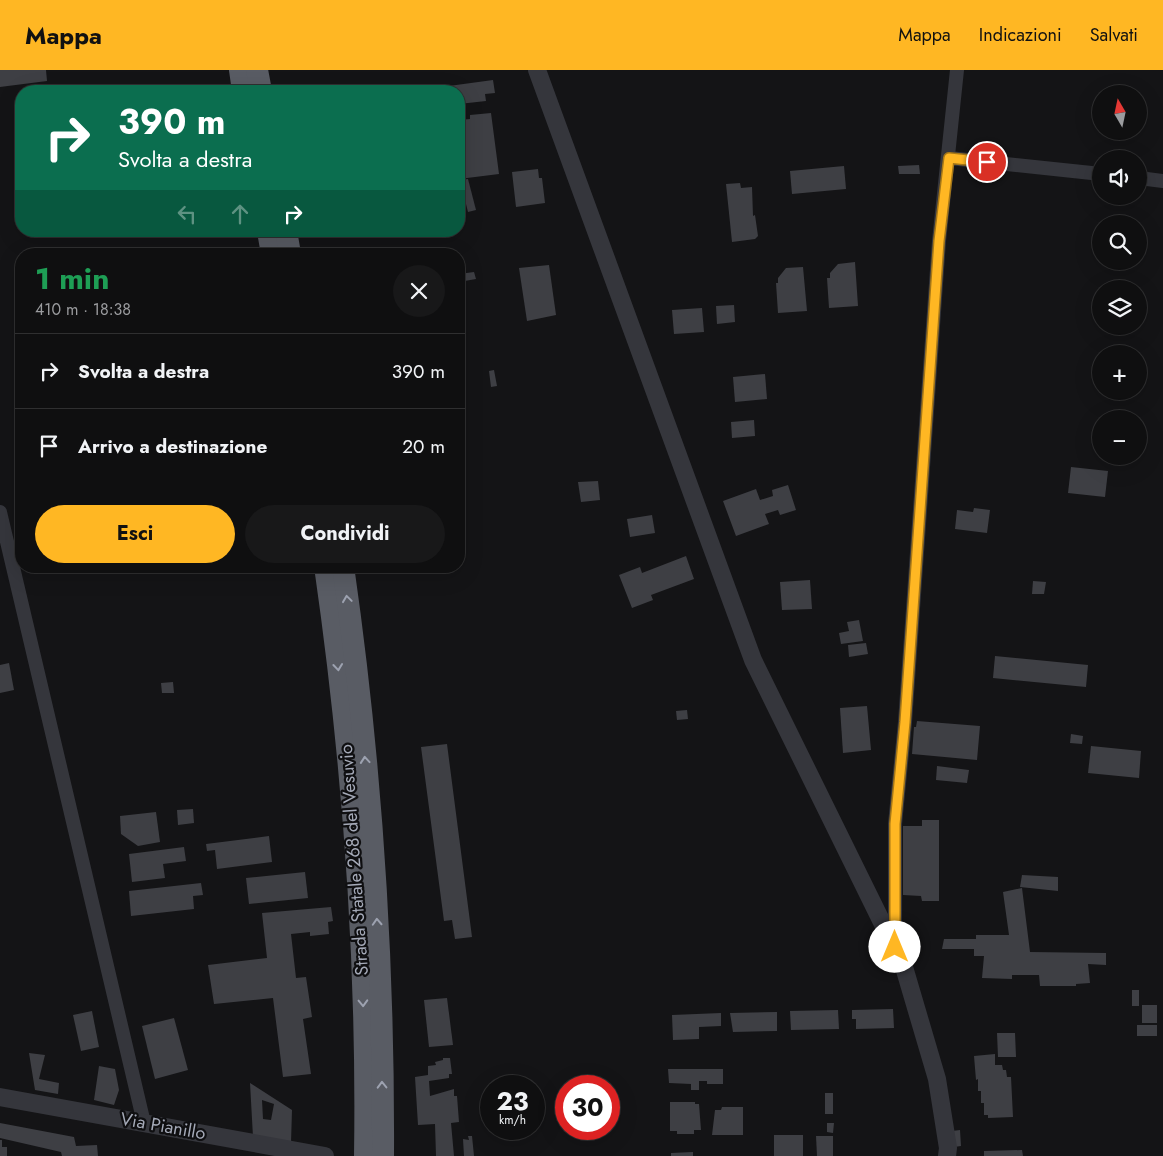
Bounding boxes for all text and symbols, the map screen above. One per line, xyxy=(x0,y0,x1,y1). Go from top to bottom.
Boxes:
text: Mappa xyxy=(25,18,102,53)
text: Mappa xyxy=(898,22,951,48)
text: Indicazioni xyxy=(979,22,1062,48)
text: Salvati xyxy=(1090,22,1138,48)
north arrow xyxy=(1092,85,1148,140)
map controls xyxy=(1092,85,1147,465)
text: 390 m xyxy=(118,97,226,147)
icon: right xyxy=(35,105,100,170)
pin xyxy=(966,141,1008,183)
text: Svolta a destra xyxy=(118,143,252,175)
icon: arrive xyxy=(973,148,1001,176)
button: sound xyxy=(1092,150,1147,205)
icon: left xyxy=(173,200,201,228)
icon: ahead xyxy=(226,200,254,228)
icon: right xyxy=(279,200,307,228)
button: search xyxy=(1092,215,1147,270)
text: 1 min xyxy=(35,257,109,300)
button: close xyxy=(393,265,445,317)
button: layers xyxy=(1092,280,1147,335)
text: 410 m · 18:38 xyxy=(35,298,131,321)
button: + xyxy=(1092,345,1147,400)
icon: right xyxy=(35,357,63,385)
text: Svolta a destra xyxy=(78,358,209,385)
text: 390 m xyxy=(392,358,445,385)
button: − xyxy=(1092,410,1147,465)
icon: arrive xyxy=(35,432,63,460)
text: Arrivo a destinazione xyxy=(78,433,267,460)
text: 20 m xyxy=(402,433,445,460)
button: Esci xyxy=(35,505,235,563)
button: Condividi xyxy=(245,505,445,563)
one-way arrow xyxy=(343,595,353,603)
one-way arrow xyxy=(332,663,343,671)
street label: Strada Statale 268 del Vesuvio xyxy=(333,743,375,976)
one-way arrow xyxy=(360,756,371,764)
one-way arrow xyxy=(372,918,383,926)
position arrow xyxy=(868,920,920,972)
one-way arrow xyxy=(358,999,369,1007)
speed limit sign: 30 xyxy=(555,1075,620,1140)
one-way arrow xyxy=(377,1081,387,1088)
text: 23 xyxy=(497,1083,528,1119)
street label: Via Pianillo xyxy=(118,1106,208,1146)
text: km/h xyxy=(499,1111,526,1129)

